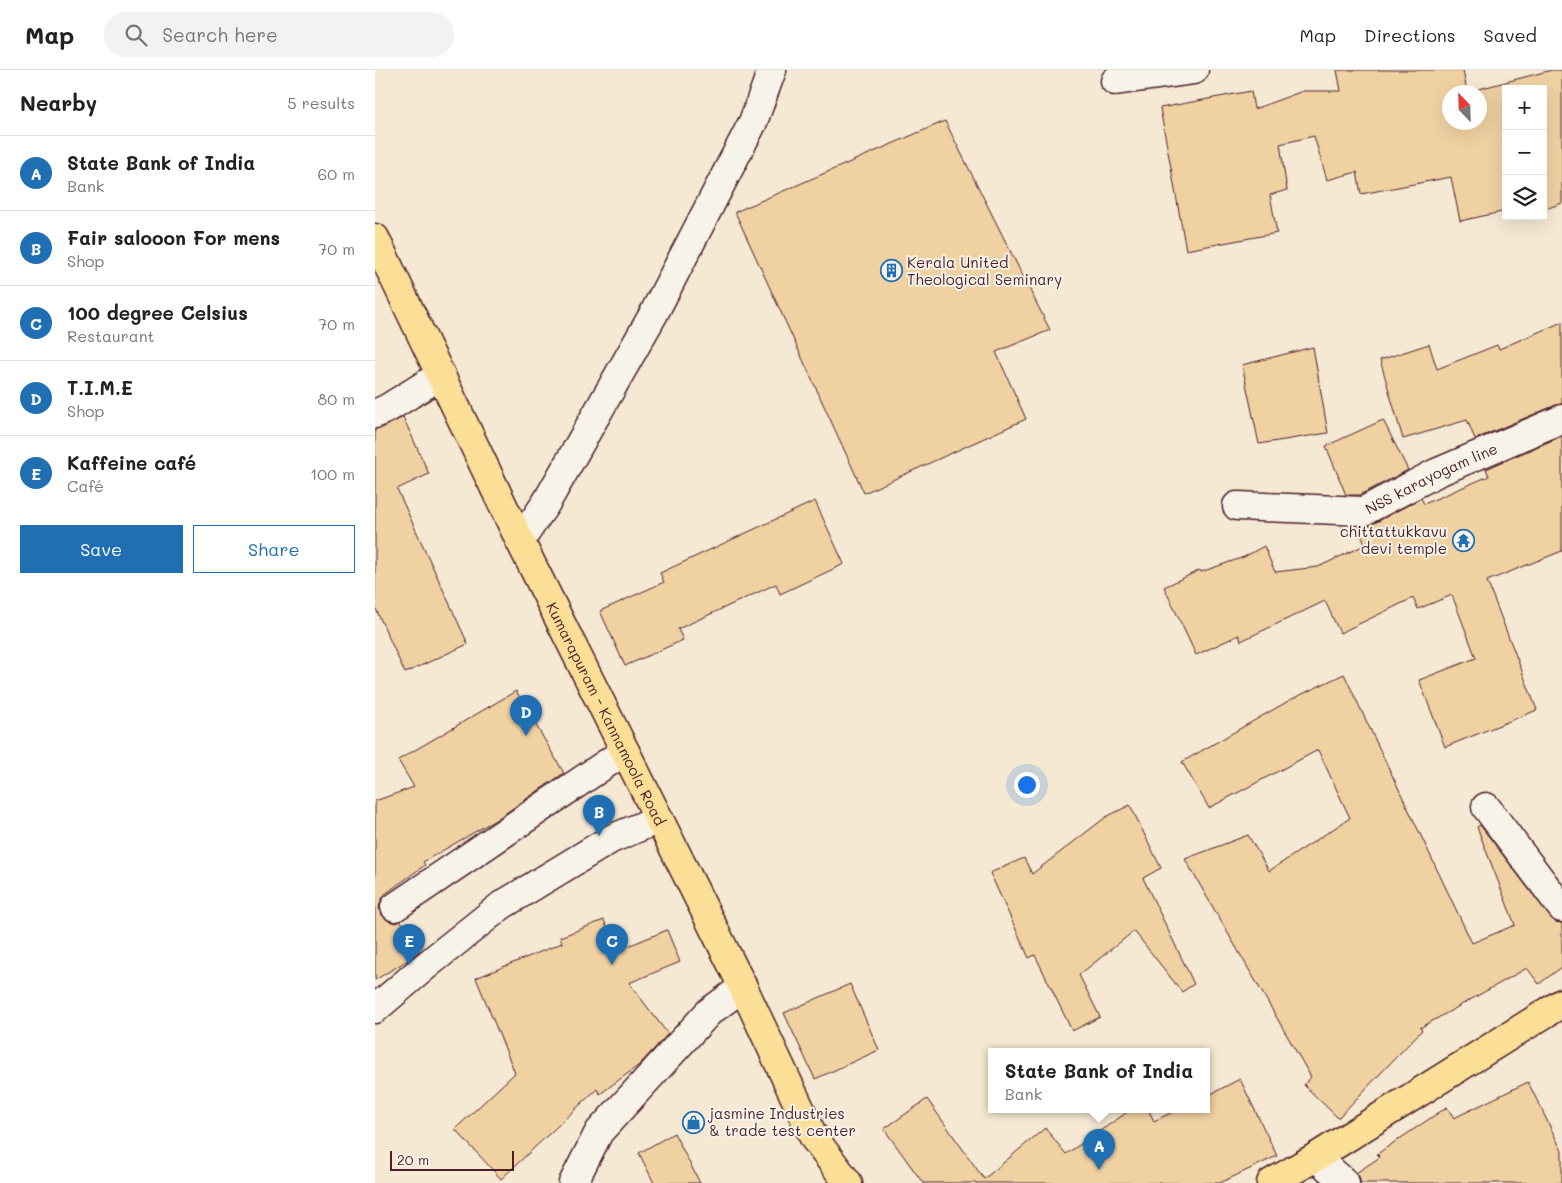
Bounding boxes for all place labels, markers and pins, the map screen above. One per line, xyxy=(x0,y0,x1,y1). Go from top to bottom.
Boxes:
place label: Kerala United Theological Seminary xyxy=(907,252,1062,289)
building icon: Kerala United Theological Seminary xyxy=(879,259,903,283)
place label: chittattukkavu devi temple xyxy=(1340,521,1447,558)
temple icon: chittattukkavu devi temple xyxy=(1451,528,1475,552)
pin: D xyxy=(510,695,542,736)
pin: B xyxy=(583,795,615,836)
pin: E xyxy=(393,924,425,965)
pin: C xyxy=(596,924,628,965)
place label: jasmine Industries & trade test center xyxy=(707,1103,856,1140)
shop icon: jasmine Industries & trade test center xyxy=(681,1110,705,1134)
pin: A xyxy=(1083,1129,1115,1170)

